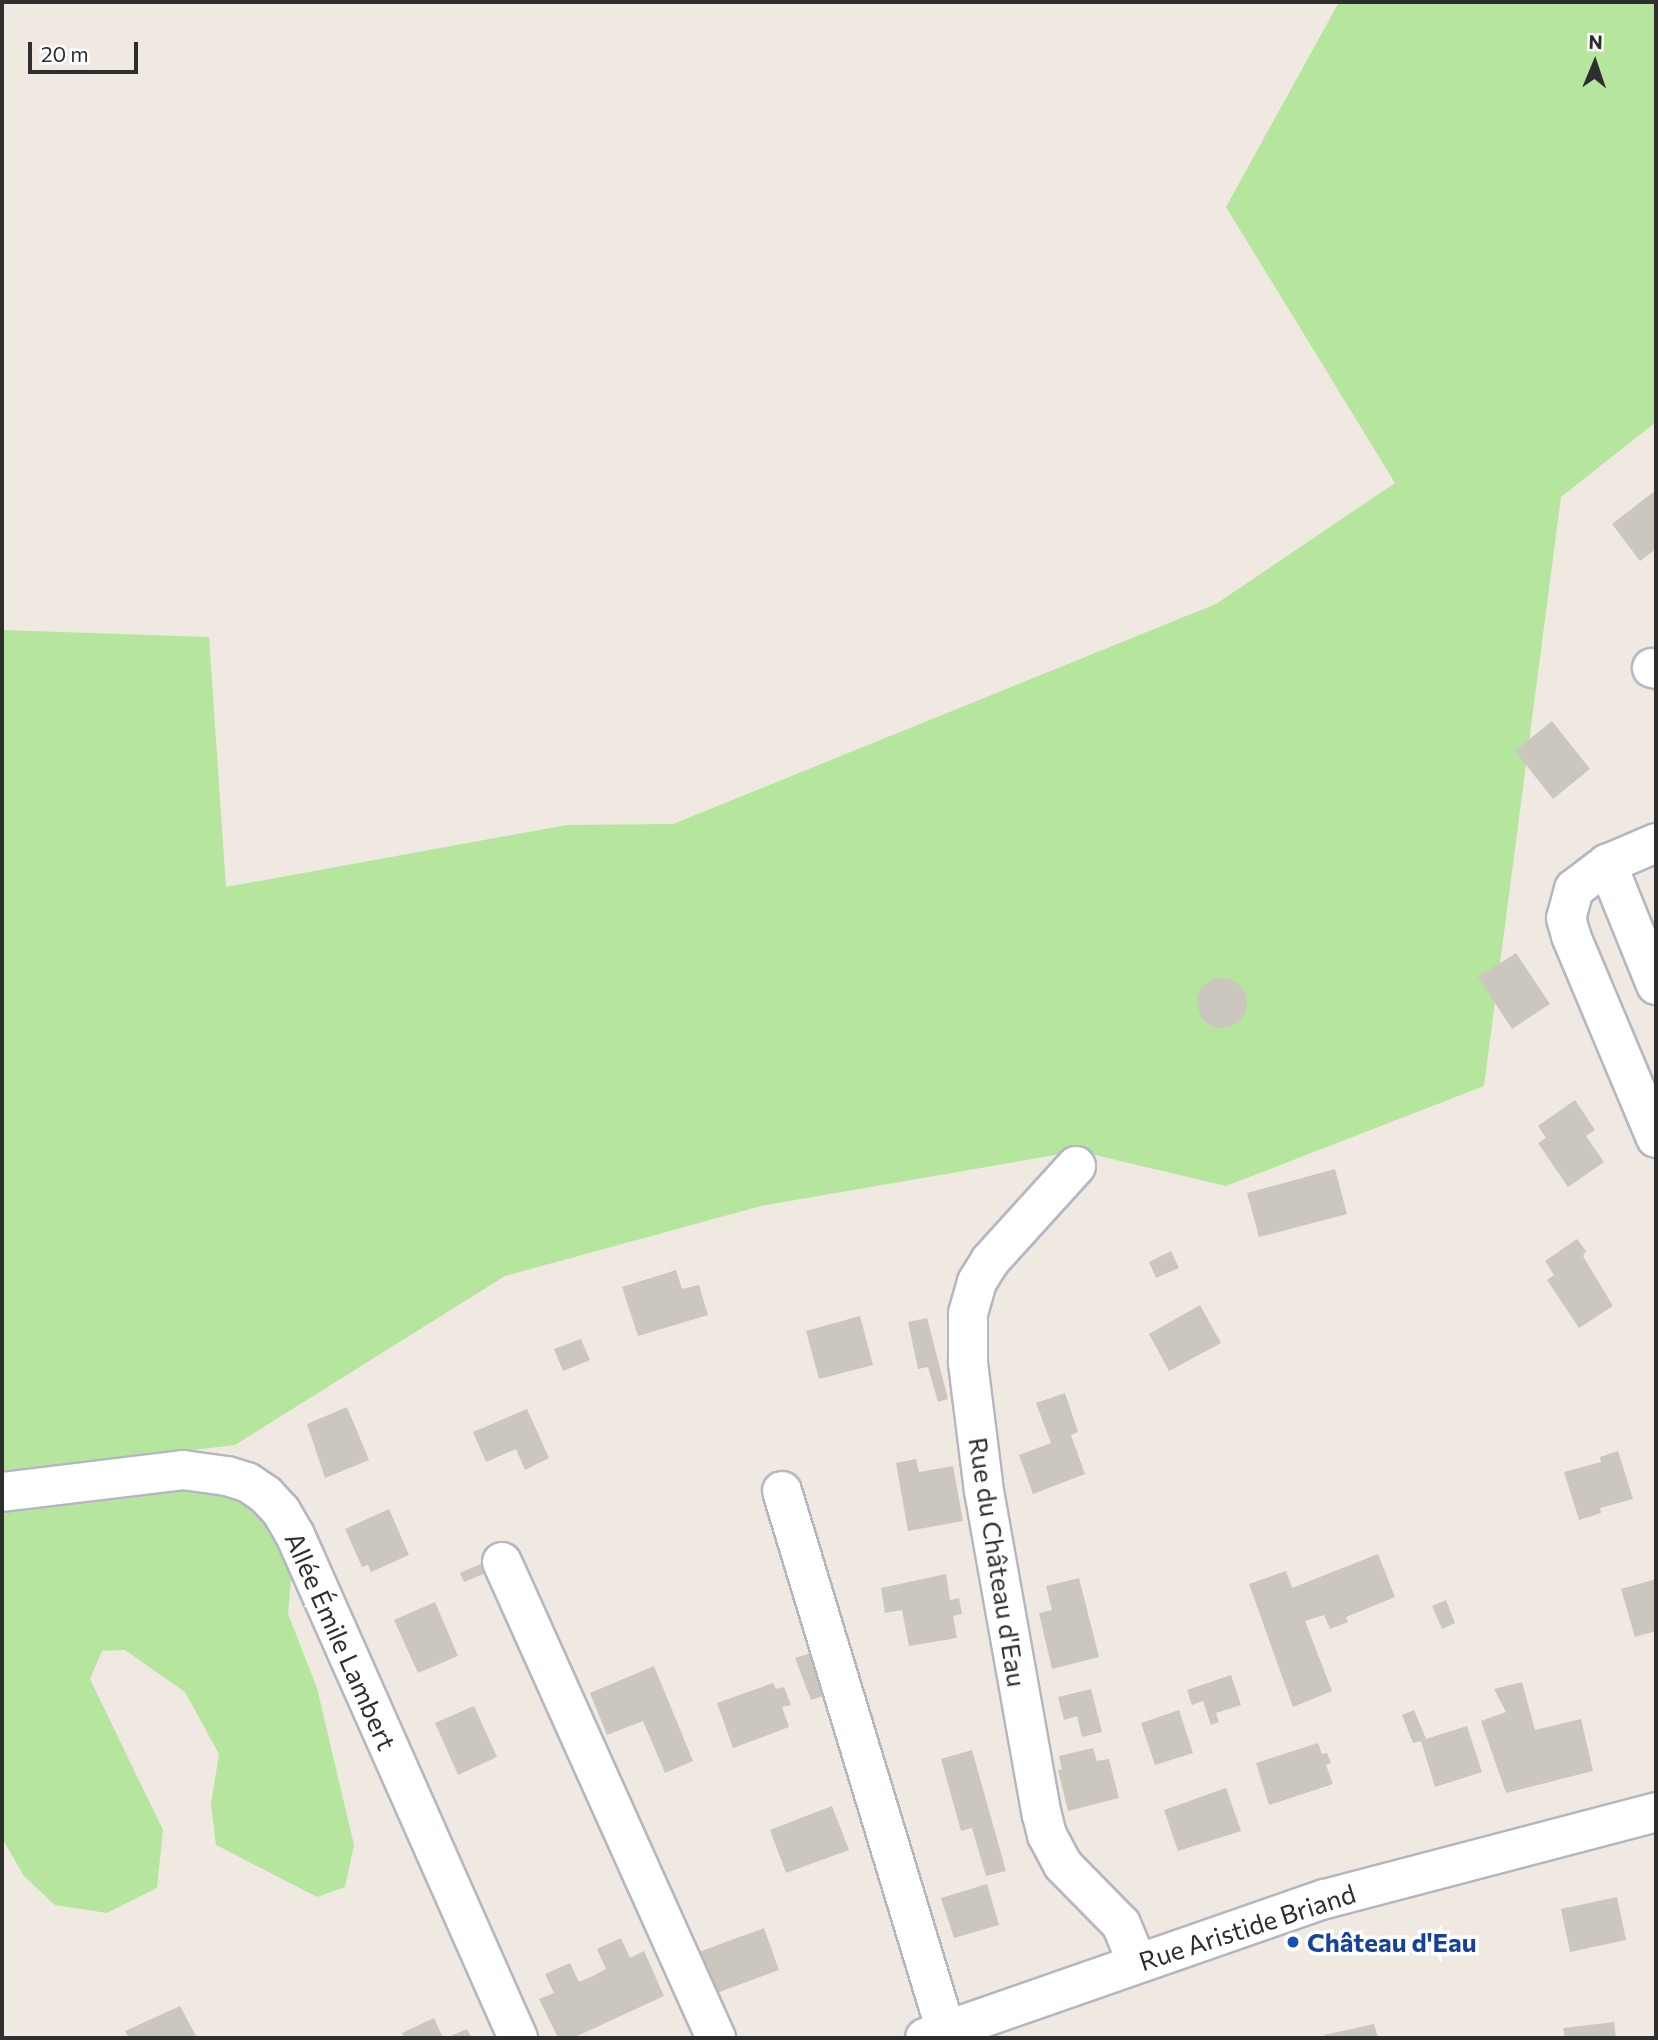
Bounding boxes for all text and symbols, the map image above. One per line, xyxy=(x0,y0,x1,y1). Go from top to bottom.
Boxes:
scale bar xyxy=(32,28,142,72)
north arrow xyxy=(1560,28,1630,98)
text: N xyxy=(1588,30,1603,53)
text: 20 m xyxy=(41,41,89,66)
street label: Rue du Château d'Eau xyxy=(963,1435,1033,1689)
street label: Allée Émile Lambert xyxy=(279,1527,403,1755)
street label: Rue Aristide Briand xyxy=(1135,1877,1359,1977)
place label: Château d'Eau xyxy=(1307,1926,1477,1958)
marker: Château d'Eau xyxy=(1285,1934,1301,1950)

